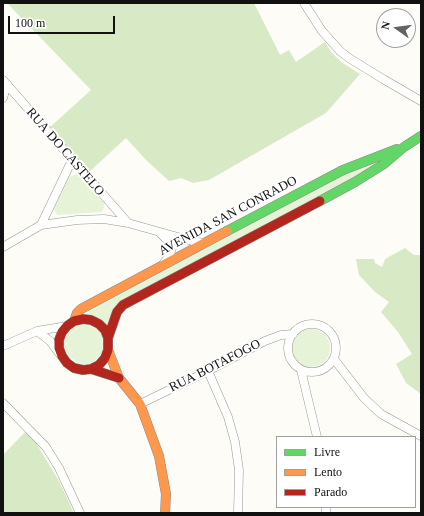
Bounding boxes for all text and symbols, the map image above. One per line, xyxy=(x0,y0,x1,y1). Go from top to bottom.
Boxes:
scale bar xyxy=(10,8,117,34)
north arrow xyxy=(376,8,416,48)
text: 100 m xyxy=(15,16,45,30)
text: N xyxy=(379,20,392,31)
street label: RUA DO CASTELO xyxy=(23,105,107,199)
street label: AVENIDA SAN CONRADO xyxy=(156,173,300,259)
street label: RUA BOTAFOGO xyxy=(167,336,263,396)
legend xyxy=(276,436,416,508)
text: Livre xyxy=(314,445,340,459)
text: Lento xyxy=(314,465,342,479)
text: Parado xyxy=(314,485,347,499)

